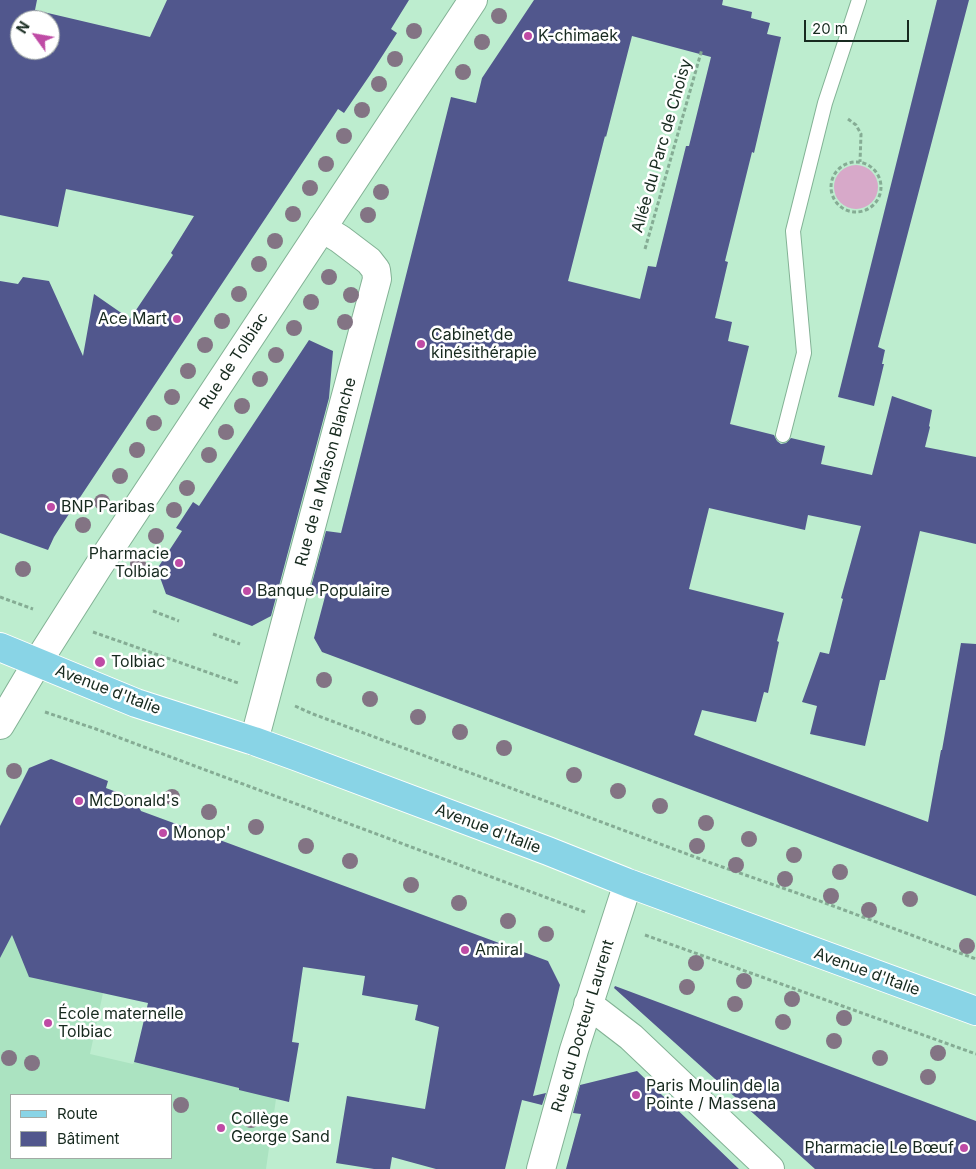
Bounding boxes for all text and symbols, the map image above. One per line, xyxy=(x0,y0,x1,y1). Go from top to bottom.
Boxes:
north arrow xyxy=(10,10,60,60)
scale bar xyxy=(806,10,911,42)
text: N xyxy=(13,18,33,36)
text: 20 m xyxy=(812,19,848,38)
place label: K-chimaek xyxy=(538,26,618,46)
marker: K-chimaek xyxy=(522,30,534,42)
street label: Allée du Parc de Choisy xyxy=(628,57,696,235)
place label: Ace Mart xyxy=(98,309,167,329)
street label: Rue de Tolbiac xyxy=(196,309,272,413)
marker: Ace Mart xyxy=(171,313,183,325)
place label: Cabinet de kinésithérapie xyxy=(431,325,537,363)
marker: Cabinet de kinésithérapie xyxy=(415,338,427,350)
street label: Rue de la Maison Blanche xyxy=(292,376,360,568)
place label: BNP Paribas xyxy=(61,497,155,517)
marker: BNP Paribas xyxy=(45,501,57,513)
place label: Pharmacie Tolbiac xyxy=(89,544,169,582)
marker: Pharmacie Tolbiac xyxy=(173,557,185,569)
place label: Banque Populaire xyxy=(257,581,390,601)
marker: Banque Populaire xyxy=(241,585,253,597)
place label: Tolbiac xyxy=(111,652,165,672)
marker: Tolbiac xyxy=(93,655,107,669)
street label: Avenue d'Italie xyxy=(53,661,163,719)
place label: McDonald's xyxy=(89,791,179,811)
marker: McDonald's xyxy=(73,795,85,807)
street label: Avenue d'Italie xyxy=(433,800,543,858)
place label: Monop' xyxy=(173,823,230,843)
marker: Monop' xyxy=(157,827,169,839)
street label: Rue du Docteur Laurent xyxy=(548,937,618,1115)
place label: Amiral xyxy=(475,940,523,960)
marker: Amiral xyxy=(459,944,471,956)
street label: Avenue d'Italie xyxy=(811,944,923,1000)
place label: École maternelle Tolbiac xyxy=(58,1004,184,1042)
marker: École maternelle Tolbiac xyxy=(42,1017,54,1029)
place label: Paris Moulin de la Pointe / Massena xyxy=(646,1076,780,1114)
marker: Paris Moulin de la Pointe / Massena xyxy=(630,1089,642,1101)
legend xyxy=(10,1094,172,1159)
text: Route xyxy=(57,1104,98,1123)
place label: Collège George Sand xyxy=(231,1109,330,1147)
marker: Collège George Sand xyxy=(215,1122,227,1134)
text: Bâtiment xyxy=(57,1129,119,1148)
place label: Pharmacie Le Bœuf xyxy=(804,1138,954,1158)
marker: Pharmacie Le Bœuf xyxy=(958,1142,970,1154)

